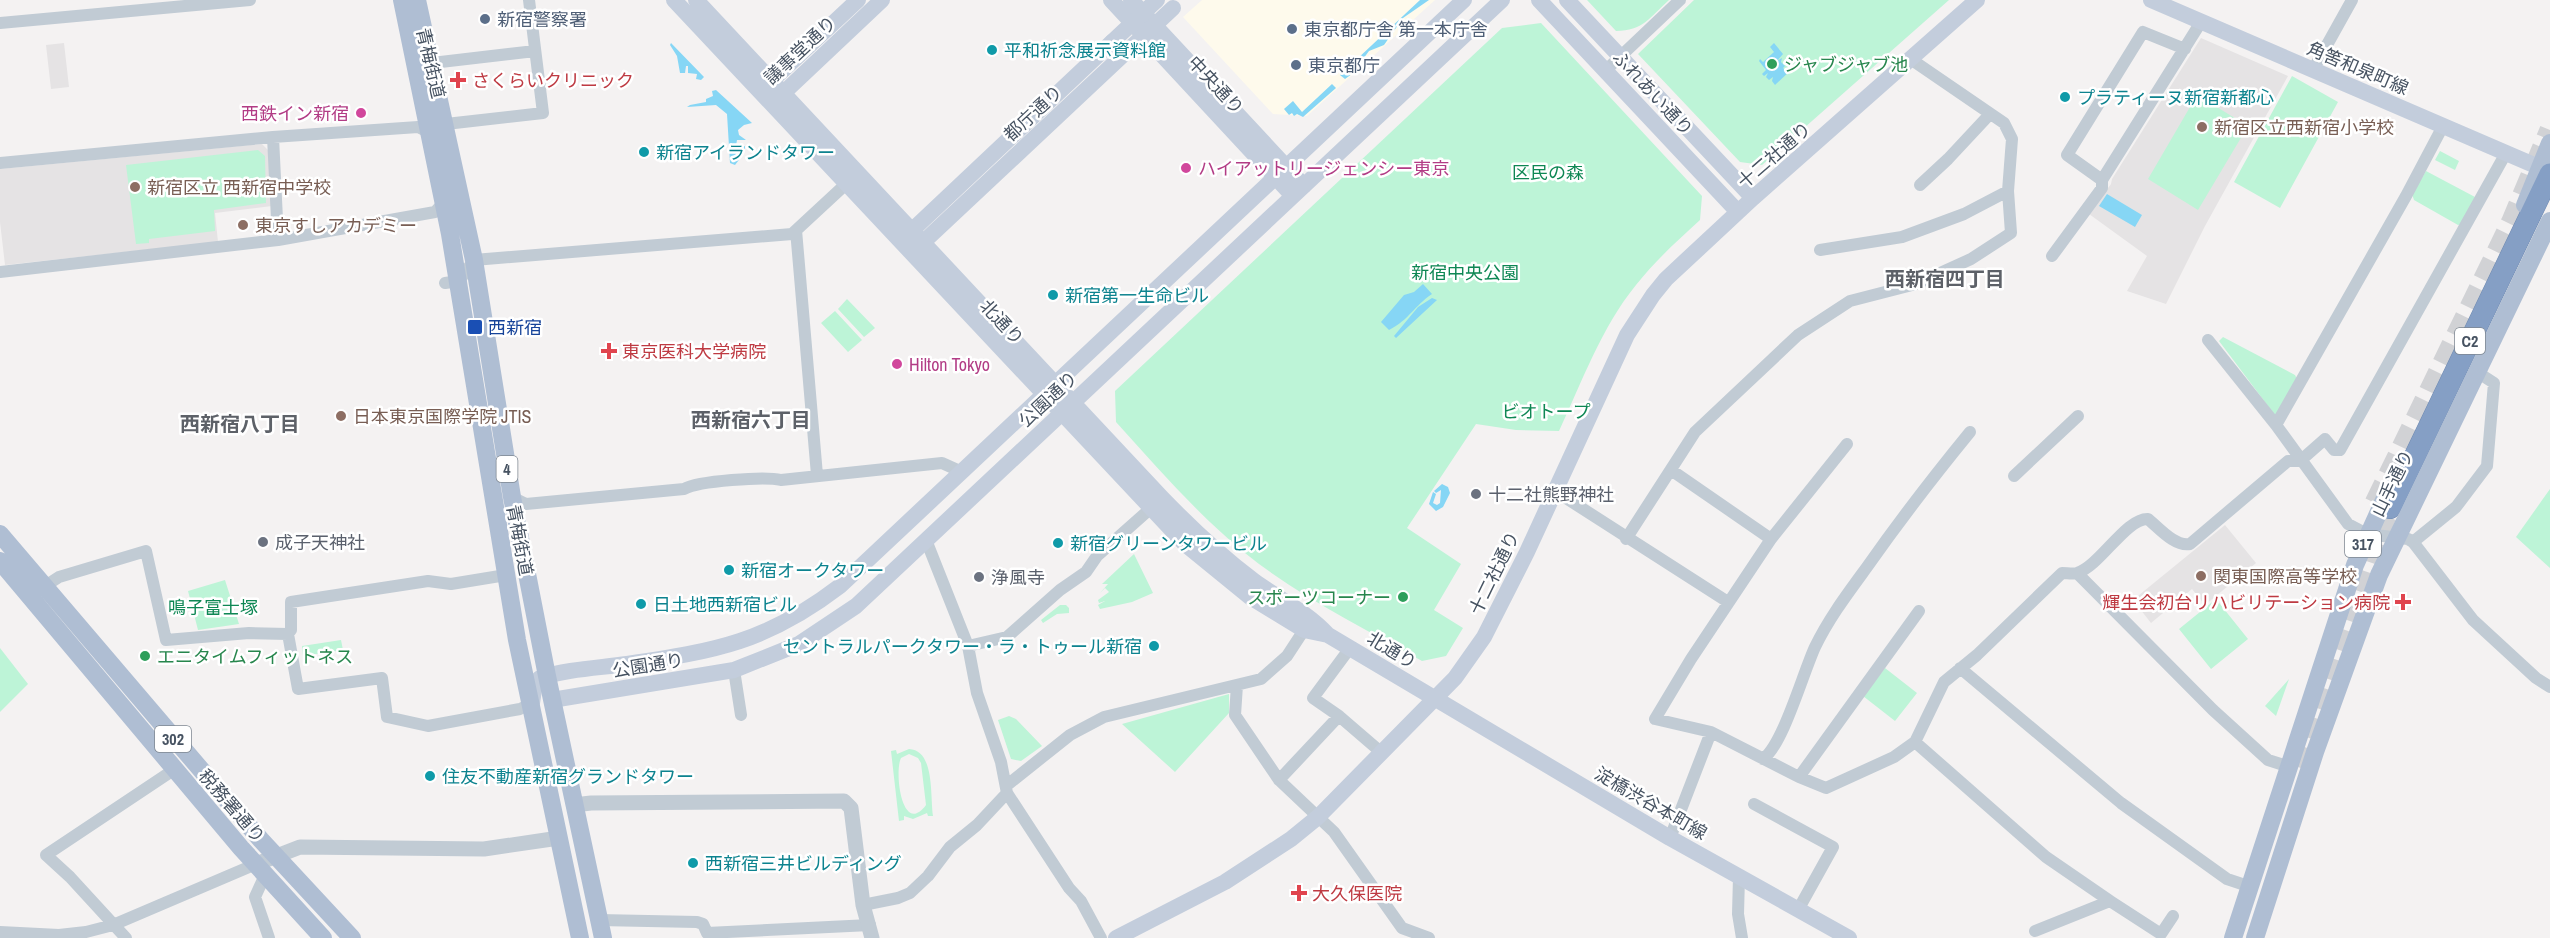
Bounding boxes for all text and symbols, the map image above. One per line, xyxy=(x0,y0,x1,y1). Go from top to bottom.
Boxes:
place label: 新宿警察署 xyxy=(497,7,587,32)
street label: 議事堂通り xyxy=(759,10,841,90)
marker: 新宿警察署 xyxy=(478,12,492,26)
place label: 東京都庁舎 第一本庁舎 xyxy=(1304,17,1488,42)
marker: 東京都庁舎 第一本庁舎 xyxy=(1285,22,1299,36)
street label: 青梅街道 xyxy=(411,25,451,101)
street label: 角筈和泉町線 xyxy=(2303,35,2413,101)
place label: 平和祈念展示資料館 xyxy=(1004,38,1166,63)
marker: 平和祈念展示資料館 xyxy=(985,43,999,57)
street label: ふれあい通り xyxy=(1607,45,1699,141)
street label: 中央通り xyxy=(1182,50,1250,120)
place label: ジャブジャブ池 xyxy=(1784,52,1908,77)
place label: 東京都庁 xyxy=(1308,53,1380,78)
marker: ジャブジャブ池 xyxy=(1765,57,1779,71)
marker: 東京都庁 xyxy=(1289,58,1303,72)
place label: さくらいクリニック xyxy=(472,68,634,93)
marker: さくらいクリニック xyxy=(449,71,467,89)
street label: 都庁通り xyxy=(998,79,1068,147)
place label: プラティーヌ新宿新都心 xyxy=(2077,85,2274,110)
marker: プラティーヌ新宿新都心 xyxy=(2058,90,2072,104)
place label: 西鉄イン新宿 xyxy=(241,101,349,126)
marker: 西鉄イン新宿 xyxy=(354,106,368,120)
place label: 新宿区立西新宿小学校 xyxy=(2214,115,2394,140)
street label: 十二社通り xyxy=(1732,116,1816,194)
marker: 新宿区立西新宿小学校 xyxy=(2195,120,2209,134)
place label: 新宿アイランドタワー xyxy=(656,140,835,165)
marker: 新宿アイランドタワー xyxy=(637,145,651,159)
place label: ハイアットリージェンシー東京 xyxy=(1198,156,1449,181)
park label: 区民の森 xyxy=(1512,160,1584,185)
marker: ハイアットリージェンシー東京 xyxy=(1179,161,1193,175)
place label: 新宿区立 西新宿中学校 xyxy=(147,175,331,200)
marker: 新宿区立 西新宿中学校 xyxy=(128,180,142,194)
place label: 東京すしアカデミー xyxy=(255,213,417,238)
marker: 東京すしアカデミー xyxy=(236,218,250,232)
park label: 新宿中央公園 xyxy=(1411,260,1519,285)
district label: 西新宿四丁目 xyxy=(1885,265,2005,292)
place label: 新宿第一生命ビル xyxy=(1065,283,1209,308)
marker: 新宿第一生命ビル xyxy=(1046,288,1060,302)
street label: 北通り xyxy=(974,294,1030,350)
place label: 西新宿 xyxy=(488,315,542,340)
marker: 西新宿 xyxy=(466,318,484,336)
road number: C2 xyxy=(2455,328,2485,354)
place label: 東京医科大学病院 xyxy=(622,339,766,364)
marker: 東京医科大学病院 xyxy=(600,342,618,360)
place label: Hilton Tokyo xyxy=(909,352,990,377)
marker: Hilton Tokyo xyxy=(890,357,904,371)
street label: 公園通り xyxy=(1013,365,1083,433)
park label: ビオトープ xyxy=(1502,399,1590,424)
place label: 日本東京国際学院 JTIS xyxy=(353,404,532,429)
district label: 西新宿六丁目 xyxy=(691,406,811,433)
marker: 日本東京国際学院 JTIS xyxy=(334,409,348,423)
district label: 西新宿八丁目 xyxy=(180,410,300,437)
street label: 山手通り xyxy=(2365,445,2419,521)
road number: 4 xyxy=(496,456,518,482)
place label: 十二社熊野神社 xyxy=(1488,482,1614,507)
marker: 十二社熊野神社 xyxy=(1469,487,1483,501)
street label: 青梅街道 xyxy=(501,502,539,578)
street label: 十二社通り xyxy=(1463,527,1525,619)
place label: 成子天神社 xyxy=(275,530,365,555)
place label: 新宿グリーンタワービル xyxy=(1070,531,1267,556)
road number: 317 xyxy=(2345,531,2381,557)
marker: 成子天神社 xyxy=(256,535,270,549)
marker: 新宿グリーンタワービル xyxy=(1051,536,1065,550)
place label: 新宿オークタワー xyxy=(741,558,884,583)
marker: 新宿オークタワー xyxy=(722,563,736,577)
place label: 関東国際高等学校 xyxy=(2213,564,2357,589)
place label: 浄風寺 xyxy=(991,565,1045,590)
marker: 関東国際高等学校 xyxy=(2194,569,2208,583)
marker: 浄風寺 xyxy=(972,570,986,584)
place label: スポーツコーナー xyxy=(1247,585,1391,610)
marker: スポーツコーナー xyxy=(1396,590,1410,604)
place label: 輝生会初台リハビリテーション病院 xyxy=(2102,590,2390,615)
place label: 日土地西新宿ビル xyxy=(653,592,797,617)
marker: 輝生会初台リハビリテーション病院 xyxy=(2394,593,2412,611)
park label: 鳴子富士塚 xyxy=(168,595,258,620)
marker: 日土地西新宿ビル xyxy=(634,597,648,611)
street label: 北通り xyxy=(1362,625,1422,675)
place label: セントラルパークタワー・ラ・トゥール新宿 xyxy=(783,634,1142,659)
marker: セントラルパークタワー・ラ・トゥール新宿 xyxy=(1147,639,1161,653)
place label: エニタイムフィットネス xyxy=(157,644,353,669)
street label: 公園通り xyxy=(610,647,686,683)
marker: エニタイムフィットネス xyxy=(138,649,152,663)
road number: 302 xyxy=(155,726,191,752)
street label: 淀橋渋谷本町線 xyxy=(1590,761,1712,845)
street label: 税務署通り xyxy=(193,764,271,848)
place label: 住友不動産新宿グランドタワー xyxy=(442,764,694,789)
marker: 住友不動産新宿グランドタワー xyxy=(423,769,437,783)
place label: 西新宿三井ビルディング xyxy=(705,851,902,876)
marker: 西新宿三井ビルディング xyxy=(686,856,700,870)
place label: 大久保医院 xyxy=(1312,881,1402,906)
marker: 大久保医院 xyxy=(1290,884,1308,902)

